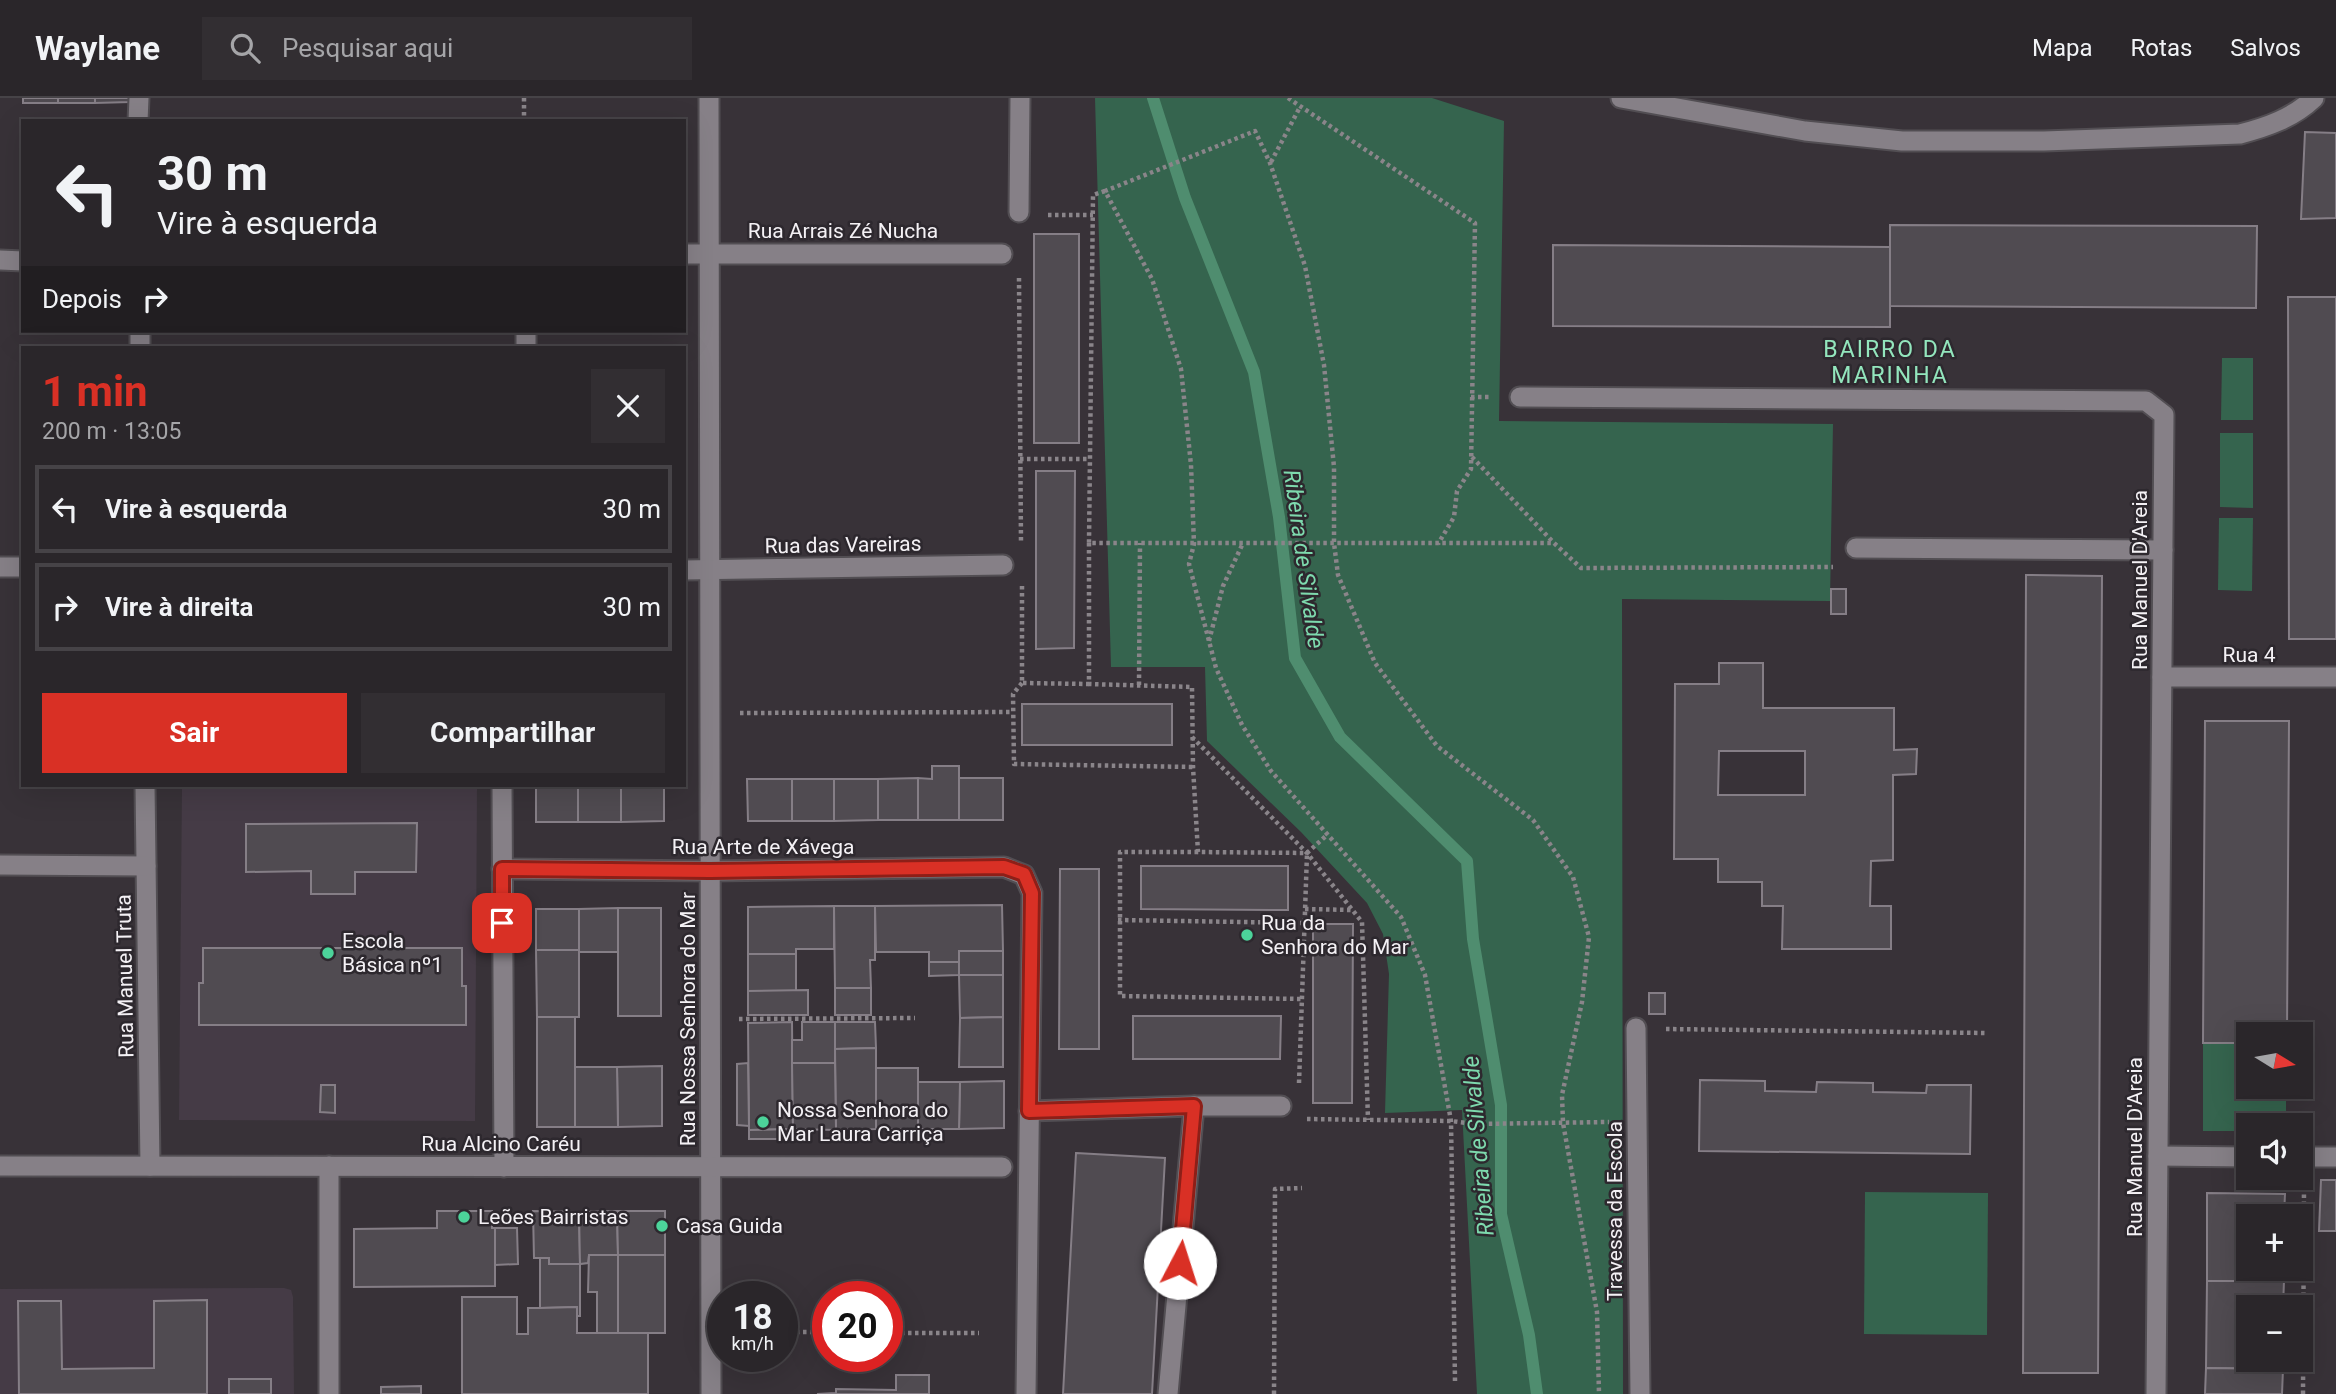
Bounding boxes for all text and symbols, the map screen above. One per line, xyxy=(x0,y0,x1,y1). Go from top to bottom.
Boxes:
search box xyxy=(202,17,692,80)
text: Waylane xyxy=(35,29,160,68)
icon: search xyxy=(226,29,264,67)
text: Pesquisar aqui xyxy=(282,33,453,63)
text: Mapa xyxy=(2032,34,2093,62)
text: Rotas xyxy=(2131,34,2192,62)
text: Salvos xyxy=(2230,34,2301,62)
text: 30 m xyxy=(157,145,268,202)
icon: left xyxy=(42,147,133,238)
text: Vire à esquerda xyxy=(157,204,378,242)
street label: Rua Arrais Zé Nucha xyxy=(748,219,938,243)
icon: right xyxy=(136,280,174,318)
text: Depois xyxy=(42,284,122,314)
district label: BAIRRO DA MARINHA xyxy=(1823,336,1957,389)
text: 1 min xyxy=(42,367,148,416)
button: close xyxy=(591,369,665,443)
text: 200 m · 13:05 xyxy=(42,418,181,445)
water label: Ribeira de Silvalde xyxy=(1278,468,1329,651)
icon: left xyxy=(46,490,84,528)
street label: Rua Manuel D'Areia xyxy=(2128,490,2152,670)
text: Vire à esquerda xyxy=(105,494,288,524)
text: 30 m xyxy=(603,494,661,524)
street label: Rua das Vareiras xyxy=(764,532,922,558)
icon: right xyxy=(46,588,84,626)
text: Vire à direita xyxy=(105,592,253,622)
text: 30 m xyxy=(603,592,661,622)
street label: Rua 4 xyxy=(2223,643,2276,667)
button: Sair xyxy=(42,693,347,773)
button: Compartilhar xyxy=(361,693,665,773)
street label: Rua Arte de Xávega xyxy=(672,835,854,859)
street label: Rua Nossa Senhora do Mar xyxy=(676,892,700,1146)
pin xyxy=(472,893,532,953)
street label: Rua Manuel Truta xyxy=(112,894,138,1058)
icon: arrive xyxy=(483,904,521,942)
place label: Rua da Senhora do Mar xyxy=(1261,911,1409,959)
marker: Rua da Senhora do Mar xyxy=(1239,927,1255,943)
place label: Escola Básica nº1 xyxy=(342,929,443,977)
marker: Escola Básica nº1 xyxy=(320,945,336,961)
north arrow xyxy=(2236,1022,2314,1099)
map controls xyxy=(2236,1022,2313,1372)
water label: Ribeira de Silvalde xyxy=(1457,1055,1500,1237)
street label: Rua Manuel D'Areia xyxy=(2123,1057,2147,1237)
place label: Nossa Senhora do Mar Laura Carriça xyxy=(777,1098,948,1146)
button: sound xyxy=(2236,1113,2313,1190)
marker: Nossa Senhora do Mar Laura Carriça xyxy=(755,1114,771,1130)
street label: Travessa da Escola xyxy=(1603,1121,1627,1301)
street label: Rua Alcino Caréu xyxy=(421,1132,581,1156)
button: + xyxy=(2236,1204,2313,1281)
place label: Leões Bairristas xyxy=(478,1205,629,1229)
marker: Leões Bairristas xyxy=(456,1209,472,1225)
place label: Casa Guida xyxy=(676,1214,783,1238)
marker: Casa Guida xyxy=(654,1218,670,1234)
position arrow xyxy=(1143,1226,1217,1300)
speed limit sign: 20 xyxy=(812,1281,903,1372)
button: − xyxy=(2236,1295,2313,1372)
text: 18 xyxy=(732,1297,773,1338)
text: km/h xyxy=(731,1333,774,1354)

